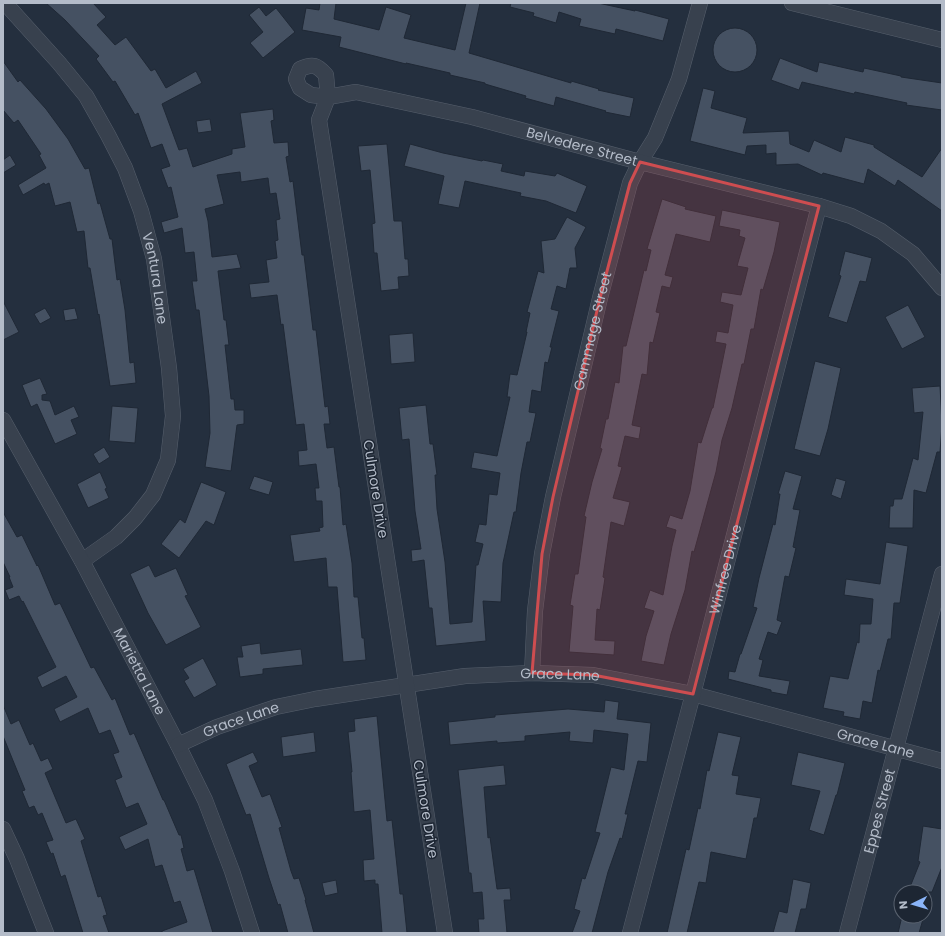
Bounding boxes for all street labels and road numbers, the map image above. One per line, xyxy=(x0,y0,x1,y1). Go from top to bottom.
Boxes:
street label: Belvedere Street xyxy=(524,122,640,171)
street label: Ventura Lane xyxy=(137,230,173,326)
street label: Gammage Street xyxy=(568,270,616,393)
street label: Culmore Drive xyxy=(358,438,394,540)
street label: Winfree Drive xyxy=(704,522,746,616)
street label: Marietta Lane xyxy=(109,624,171,719)
street label: Grace Lane xyxy=(520,663,602,686)
street label: Grace Lane xyxy=(199,697,282,742)
street label: Grace Lane xyxy=(835,723,917,763)
street label: Culmore Drive xyxy=(408,758,444,860)
street label: Eppes Street xyxy=(858,767,900,856)

